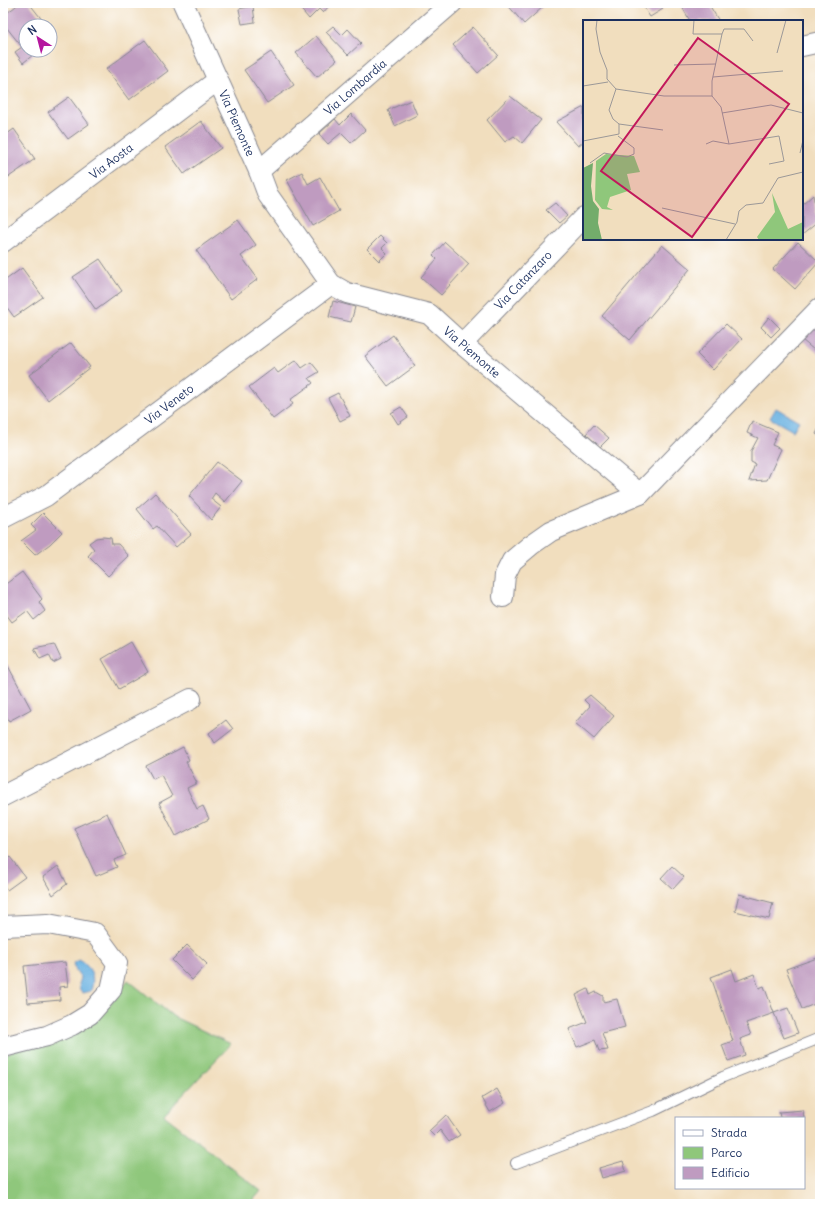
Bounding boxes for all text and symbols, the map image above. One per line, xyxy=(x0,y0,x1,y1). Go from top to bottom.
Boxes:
north arrow xyxy=(18,18,58,58)
inset map xyxy=(583,20,803,240)
text: N xyxy=(25,22,39,38)
street label: Via Lombardia xyxy=(320,56,390,118)
street label: Via Piemonte xyxy=(216,88,258,158)
street label: Via Aosta xyxy=(86,140,136,182)
street label: Via Catanzaro xyxy=(491,247,555,313)
street label: Via Piemonte xyxy=(440,323,504,381)
street label: Via Veneto xyxy=(141,381,197,427)
legend xyxy=(675,1117,805,1189)
text: Strada xyxy=(711,1125,747,1140)
text: Parco xyxy=(711,1145,743,1160)
text: Edificio xyxy=(711,1165,750,1180)

